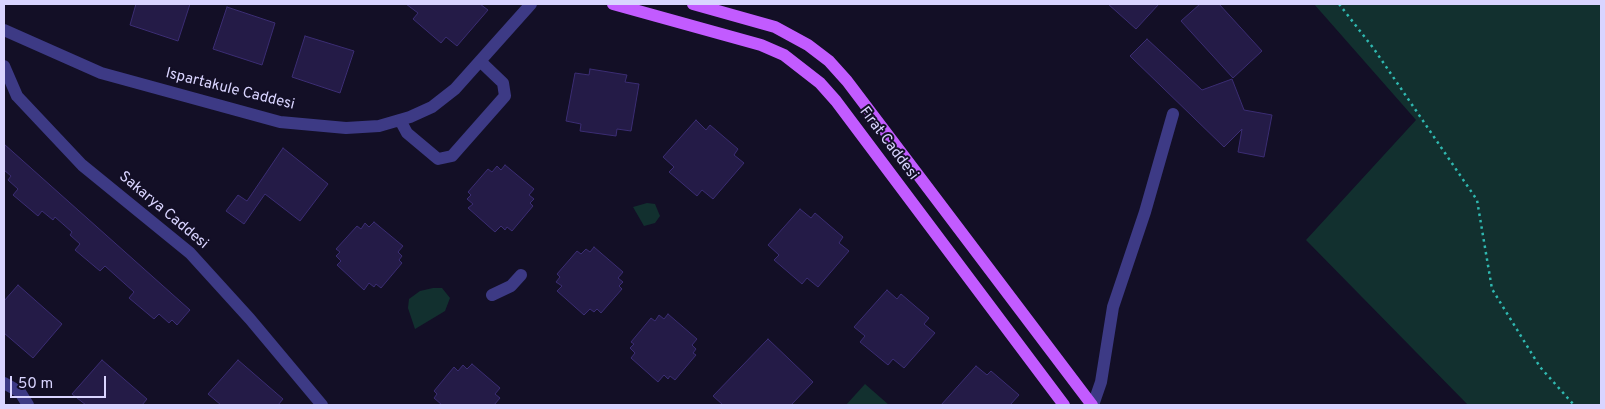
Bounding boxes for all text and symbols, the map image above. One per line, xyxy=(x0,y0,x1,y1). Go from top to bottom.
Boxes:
street label: Ispartakule Caddesi xyxy=(164,65,296,115)
street label: Fırat Caddesi xyxy=(855,104,921,184)
street label: Sakarya Caddesi xyxy=(115,168,211,254)
scale bar xyxy=(12,366,109,398)
text: 50 m xyxy=(18,375,53,394)

